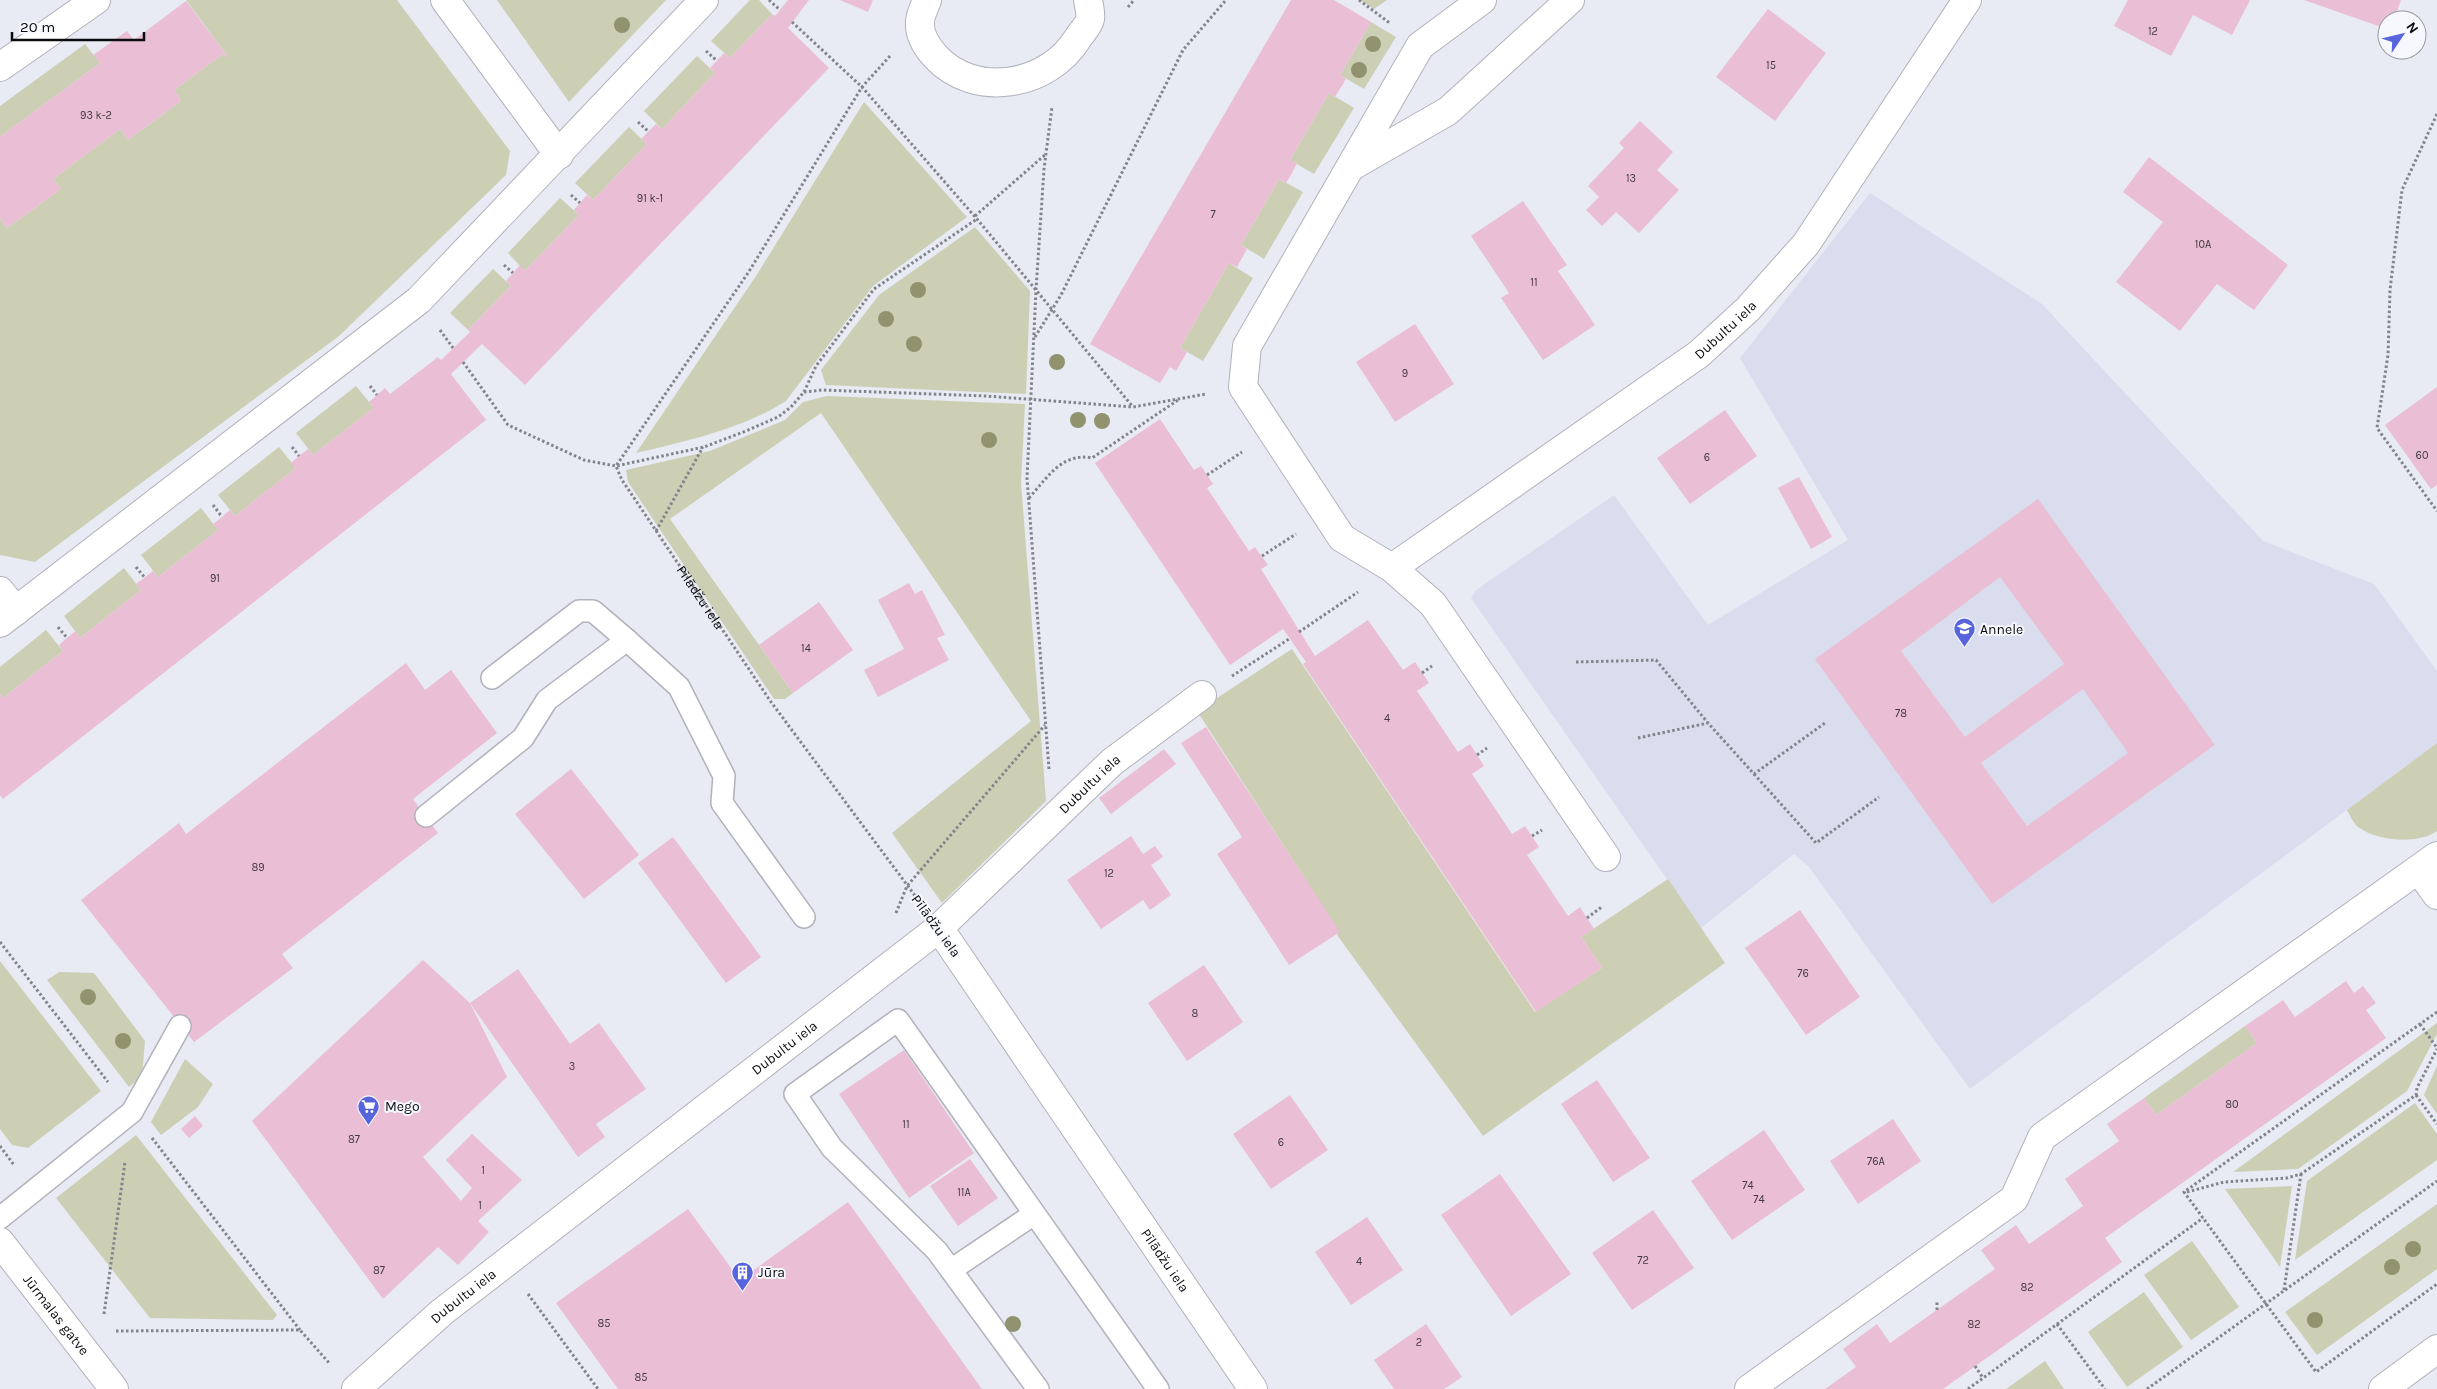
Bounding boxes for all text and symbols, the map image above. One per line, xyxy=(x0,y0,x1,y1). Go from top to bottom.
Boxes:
scale bar xyxy=(12,10,145,42)
north arrow xyxy=(2377,10,2427,60)
text: 20 m xyxy=(20,18,55,36)
text: N xyxy=(2402,19,2422,37)
house number: 12 xyxy=(2148,25,2158,38)
house number: 15 xyxy=(1766,59,1776,72)
house number: 93 k-2 xyxy=(80,109,112,122)
house number: 13 xyxy=(1626,172,1636,185)
house number: 91 k-1 xyxy=(637,192,663,205)
house number: 7 xyxy=(1210,208,1216,221)
house number: 10A xyxy=(2195,238,2212,251)
house number: 11 xyxy=(1530,276,1538,289)
street label: Dubultu iela xyxy=(1691,297,1760,363)
house number: 9 xyxy=(1402,367,1408,380)
house number: 60 xyxy=(2416,449,2428,462)
house number: 6 xyxy=(1704,451,1710,464)
street label: Pīlādžu iela xyxy=(673,562,728,632)
house number: 91 xyxy=(210,572,220,585)
school or university icon: Annele xyxy=(1952,617,1976,648)
place label: Annele xyxy=(1980,621,2023,638)
house number: 14 xyxy=(801,642,811,655)
house number: 78 xyxy=(1895,707,1907,720)
house number: 4 xyxy=(1384,712,1390,725)
street label: Dubultu iela xyxy=(1055,750,1124,817)
house number: 89 xyxy=(251,861,265,874)
house number: 12 xyxy=(1104,867,1114,880)
street label: Pīlādžu iela xyxy=(908,891,964,961)
house number: 76 xyxy=(1797,967,1809,980)
house number: 8 xyxy=(1192,1007,1199,1020)
street label: Dubultu iela xyxy=(748,1017,821,1078)
house number: 3 xyxy=(569,1060,575,1073)
supermarket icon: Mego xyxy=(357,1094,381,1125)
place label: Mego xyxy=(385,1098,420,1115)
house number: 80 xyxy=(2225,1098,2239,1111)
house number: 11 xyxy=(902,1118,910,1131)
house number: 87 xyxy=(348,1133,360,1146)
house number: 6 xyxy=(1278,1136,1284,1149)
house number: 76A xyxy=(1867,1155,1886,1168)
house number: 1 xyxy=(481,1164,485,1177)
house number: 74 xyxy=(1742,1179,1754,1192)
house number: 11A xyxy=(957,1186,971,1199)
house number: 74 xyxy=(1753,1193,1765,1206)
house number: 1 xyxy=(478,1199,482,1212)
street label: Pīlādžu iela xyxy=(1138,1225,1193,1295)
house number: 72 xyxy=(1637,1254,1649,1267)
house number: 4 xyxy=(1356,1255,1362,1268)
building icon: Jūra xyxy=(730,1260,754,1291)
house number: 87 xyxy=(373,1264,385,1277)
place label: Jūra xyxy=(758,1264,785,1281)
street label: Dubultu iela xyxy=(427,1265,499,1327)
street label: Jūrmalas gatve xyxy=(20,1271,93,1358)
house number: 82 xyxy=(2020,1281,2034,1294)
house number: 85 xyxy=(598,1317,610,1330)
house number: 82 xyxy=(1967,1318,1981,1331)
house number: 2 xyxy=(1416,1336,1422,1349)
house number: 85 xyxy=(635,1371,647,1384)

